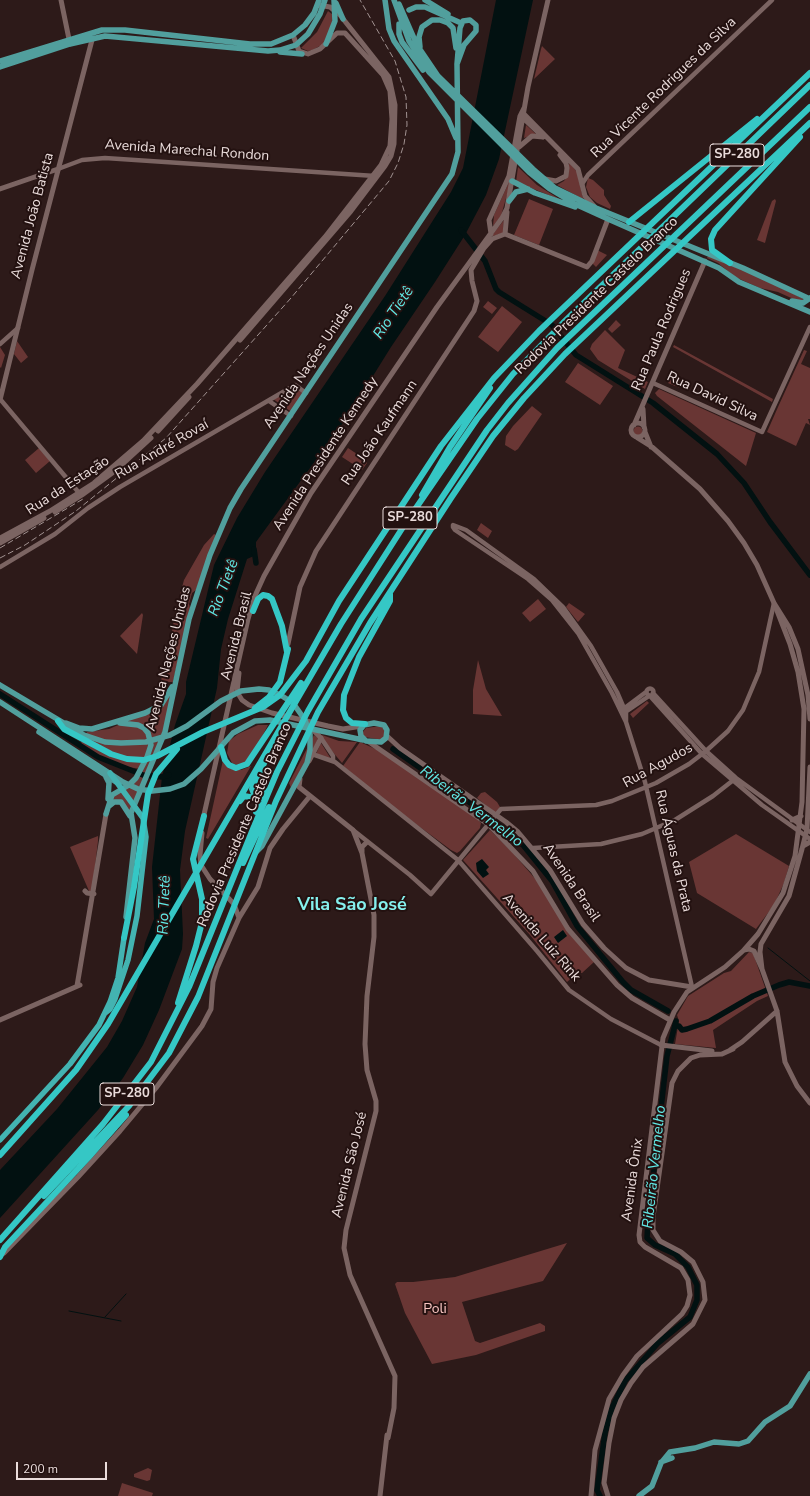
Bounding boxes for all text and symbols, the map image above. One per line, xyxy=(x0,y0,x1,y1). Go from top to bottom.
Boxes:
street label: Rua Vicente Rodrigues da Silva xyxy=(588,14,740,162)
street label: Avenida Marechal Rondon xyxy=(104,137,270,165)
road number: SP-280 xyxy=(710,144,764,166)
street label: Avenida João Batista xyxy=(8,151,58,281)
street label: Rodovia Presidente Castelo Branco xyxy=(512,214,682,378)
street label: Rua Paula Rodrigues xyxy=(629,266,695,394)
water label: Rio Tietê xyxy=(370,283,418,343)
street label: Avenida Nações Unidas xyxy=(261,300,357,432)
street label: Rua David Silva xyxy=(664,369,760,425)
street label: Avenida Presidente Kennedy xyxy=(270,374,382,534)
street label: Rua João Kaufmann xyxy=(339,377,421,489)
street label: Rua André Rovaí xyxy=(112,416,212,484)
street label: Rua da Estação xyxy=(23,453,113,519)
road number: SP-280 xyxy=(383,507,437,529)
water label: Rio Tietê xyxy=(205,557,243,619)
street label: Avenida Nações Unidas xyxy=(143,585,195,733)
street label: Avenida Brasil xyxy=(218,590,256,682)
street label: Rodovia Presidente Castelo Branco xyxy=(194,721,296,929)
street label: Rua Agudos xyxy=(620,740,696,792)
water label: Ribeirão Vermelho xyxy=(416,762,526,852)
street label: Rua Águas da Prata xyxy=(651,788,695,914)
street label: Avenida Brasil xyxy=(539,841,603,925)
water label: Rio Tietê xyxy=(155,875,175,935)
street label: Avenida Luiz Rink xyxy=(498,891,584,985)
district label: Vila São José xyxy=(297,895,407,917)
road number: SP-280 xyxy=(100,1083,154,1105)
water label: Ribeirão Vermelho xyxy=(640,1104,670,1230)
street label: Avenida São José xyxy=(329,1110,371,1220)
street label: Avenida Ônix xyxy=(619,1137,647,1223)
park label: Poli xyxy=(423,1302,447,1318)
scale bar xyxy=(18,1454,109,1480)
text: 200 m xyxy=(23,1461,58,1477)

